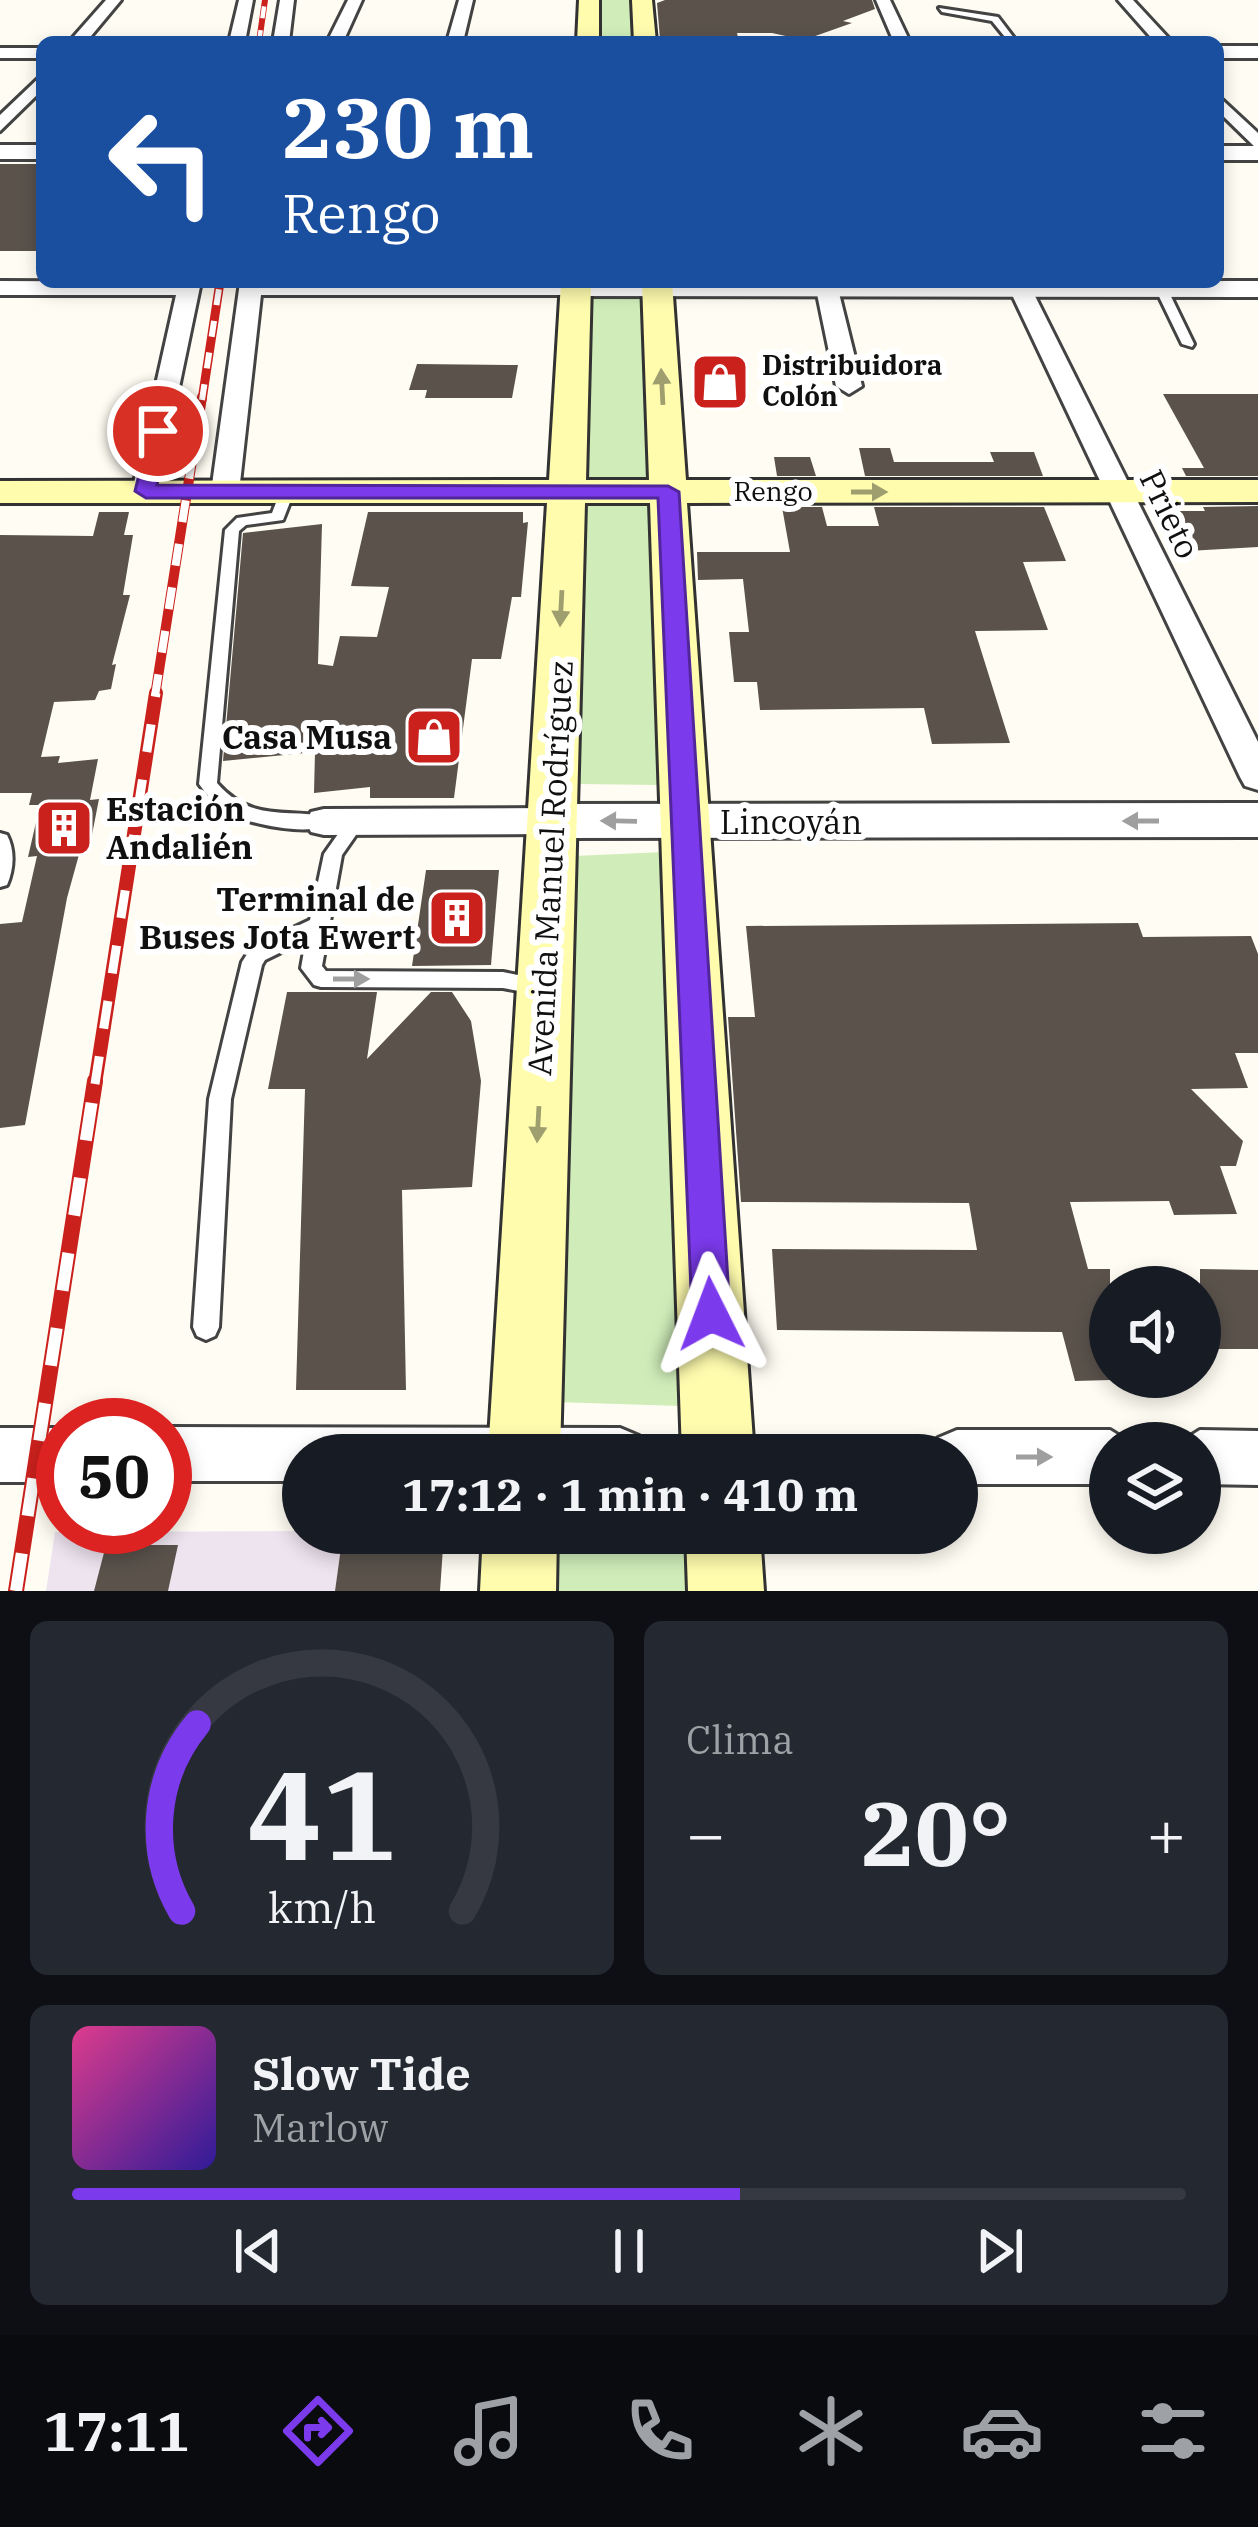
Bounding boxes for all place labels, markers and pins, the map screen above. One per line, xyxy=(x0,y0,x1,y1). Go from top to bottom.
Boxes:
place label: Distribuidora Colón xyxy=(762,347,942,413)
shop icon: Distribuidora Colón xyxy=(689,351,751,413)
pin xyxy=(107,380,209,482)
shop icon: Casa Musa xyxy=(403,706,465,768)
place label: Casa Musa xyxy=(222,715,392,758)
place label: Estación Andalién xyxy=(106,787,253,868)
building icon: Estación Andalién xyxy=(33,797,95,859)
place label: Terminal de Buses Jota Ewert xyxy=(139,877,415,958)
building icon: Terminal de Buses Jota Ewert xyxy=(426,887,488,949)

